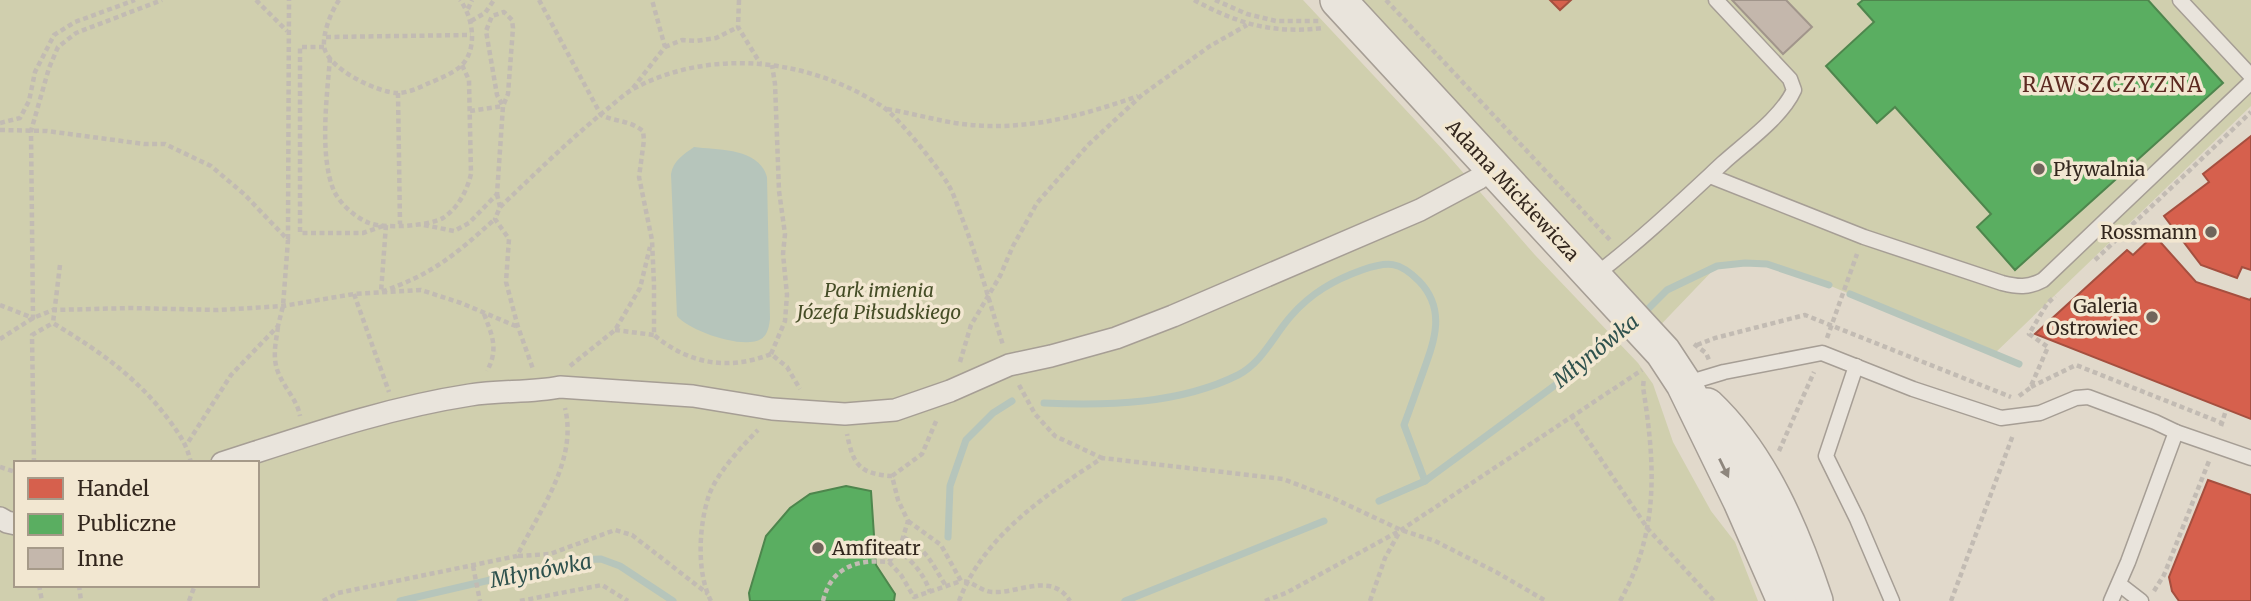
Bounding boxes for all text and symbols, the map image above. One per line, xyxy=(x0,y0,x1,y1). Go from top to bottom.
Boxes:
district label: RAWSZCZYZNA xyxy=(2022,71,2204,98)
street label: Adama Mickiewicza xyxy=(1441,114,1585,265)
place label: Pływalnia xyxy=(2053,157,2145,181)
marker: Pływalnia xyxy=(2031,161,2047,177)
place label: Rossmann xyxy=(2100,220,2197,244)
marker: Rossmann xyxy=(2203,224,2219,240)
park label: Park imienia Józefa Piłsudskiego xyxy=(795,278,961,324)
place label: Galeria Ostrowiec xyxy=(2046,294,2138,340)
water label: Młynówka xyxy=(1546,308,1644,394)
marker: Galeria Ostrowiec xyxy=(2144,309,2160,325)
one-way arrow xyxy=(1719,458,1730,478)
legend xyxy=(14,461,259,587)
text: Handel xyxy=(77,475,150,502)
text: Publiczne xyxy=(77,510,176,537)
place label: Amfiteatr xyxy=(831,536,921,560)
marker: Amfiteatr xyxy=(810,540,826,556)
text: Inne xyxy=(77,545,123,572)
water label: Młynówka xyxy=(487,547,594,594)

